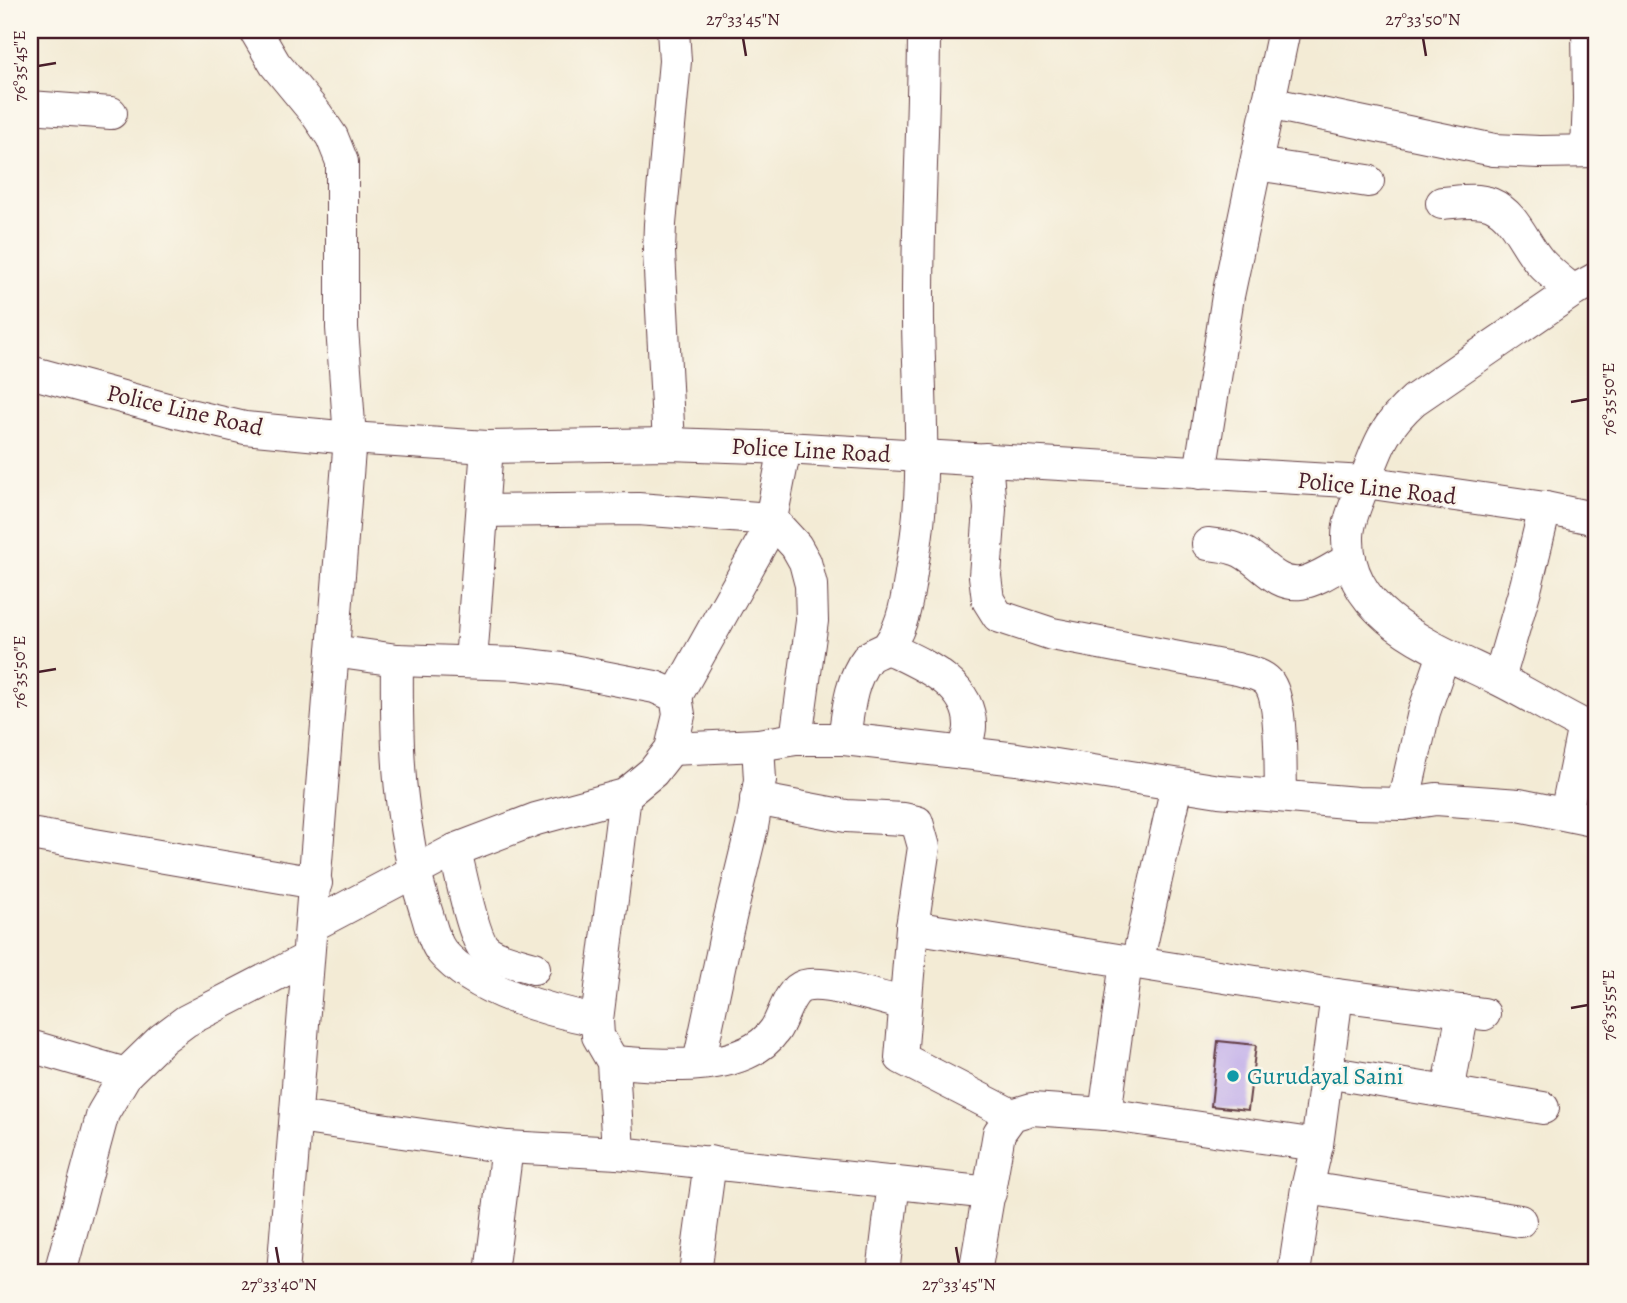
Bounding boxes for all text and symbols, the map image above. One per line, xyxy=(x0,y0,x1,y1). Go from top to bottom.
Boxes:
text: 27°33'45"N xyxy=(706,7,780,31)
text: 27°33'50"N xyxy=(1385,7,1461,31)
text: 76°35'45"E xyxy=(7,30,31,102)
text: 76°35'50"E xyxy=(1596,362,1620,436)
street label: Police Line Road xyxy=(104,376,266,444)
street label: Police Line Road xyxy=(730,430,892,470)
street label: Police Line Road xyxy=(1296,464,1458,512)
text: 76°35'50"E xyxy=(7,635,31,709)
text: 76°35'55"E xyxy=(1596,969,1620,1041)
place label: Gurudayal Saini xyxy=(1247,1060,1404,1092)
marker: Gurudayal Saini xyxy=(1225,1068,1241,1084)
text: 27°33'40"N xyxy=(241,1272,317,1296)
text: 27°33'45"N xyxy=(922,1272,996,1296)

